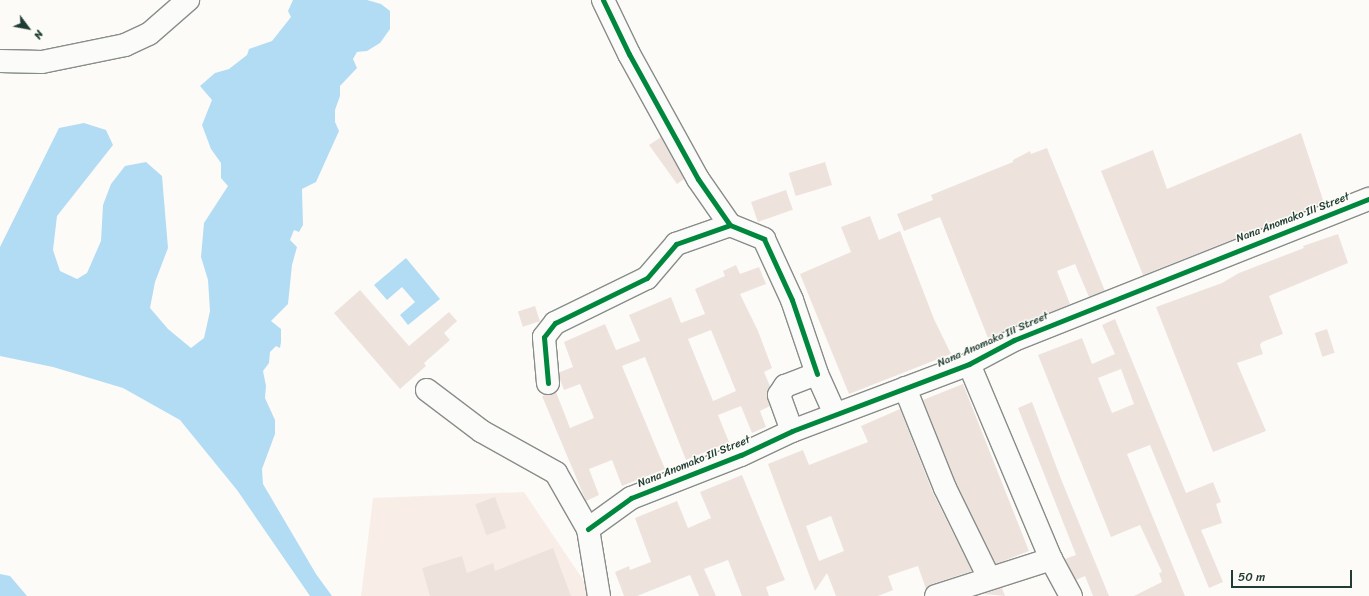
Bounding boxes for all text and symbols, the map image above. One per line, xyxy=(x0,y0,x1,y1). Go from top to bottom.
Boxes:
north arrow xyxy=(8,8,48,48)
text: N xyxy=(29,26,49,43)
street label: Nana Anomako III Street xyxy=(1234,190,1352,246)
street label: Nana Anomako III Street xyxy=(935,310,1051,370)
street label: Nana Anomako III Street xyxy=(636,433,752,491)
scale bar xyxy=(1233,562,1354,588)
text: 50 m xyxy=(1238,566,1265,588)

